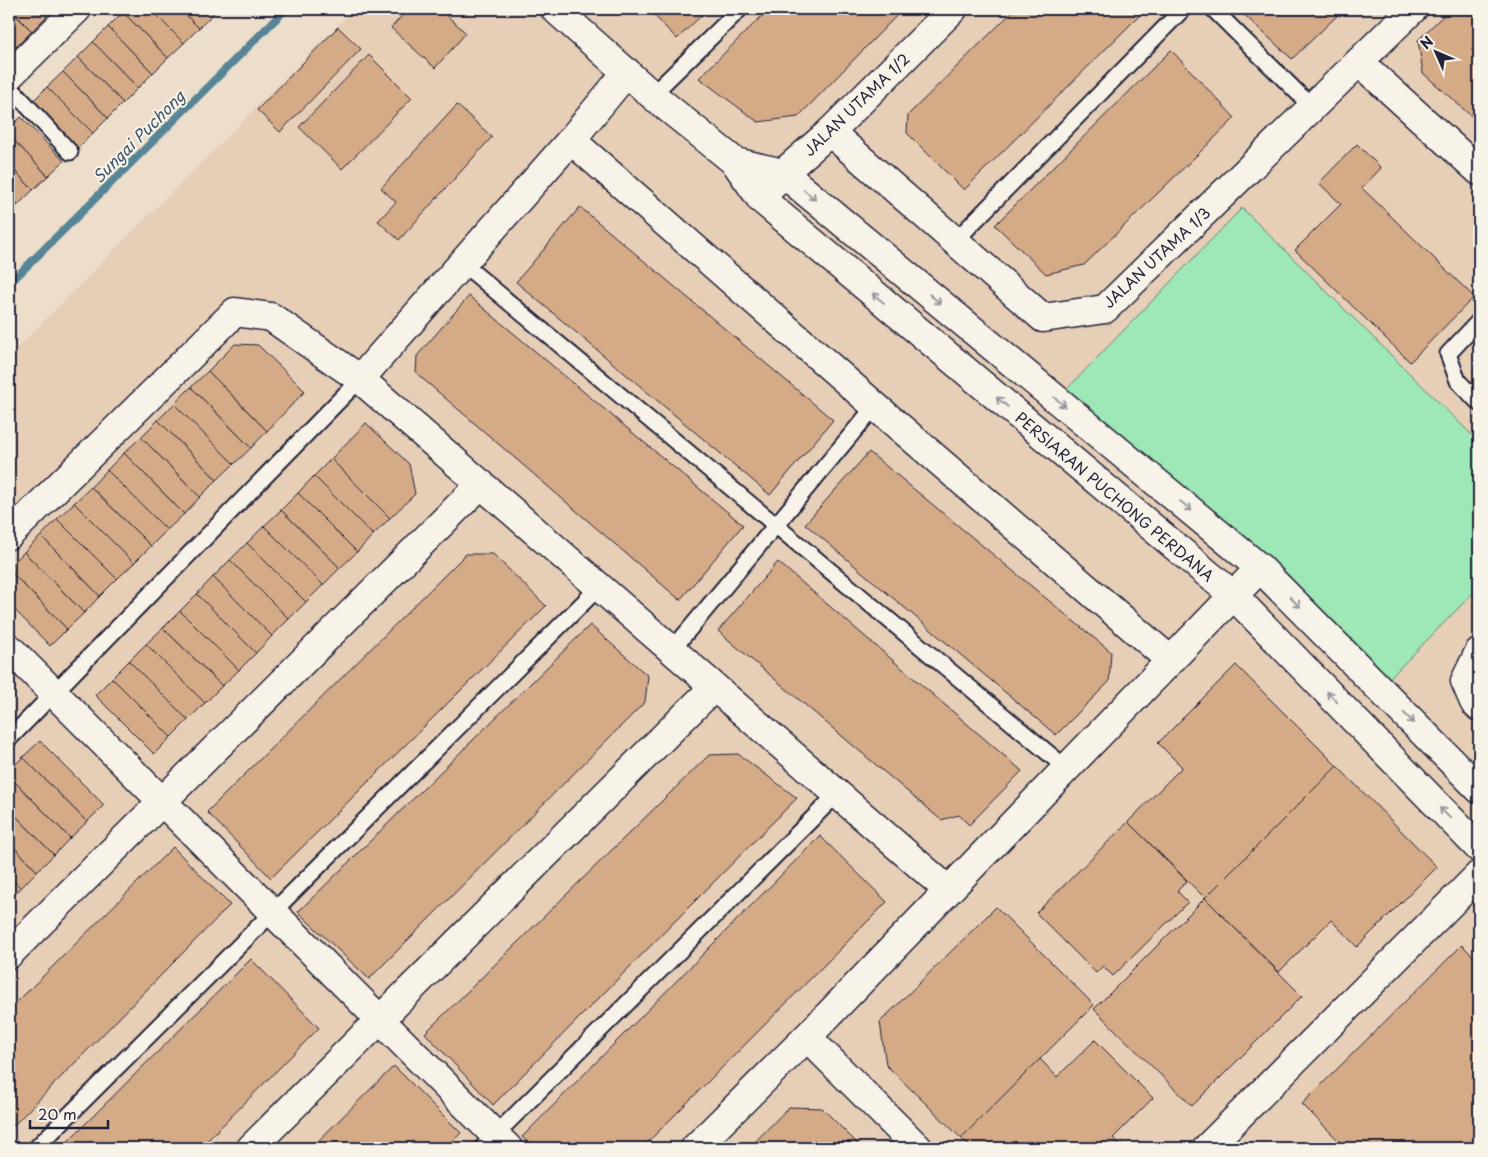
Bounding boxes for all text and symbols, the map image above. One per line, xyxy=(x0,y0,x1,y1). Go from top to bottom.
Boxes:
north arrow xyxy=(1410,28,1460,78)
text: N xyxy=(1415,31,1438,54)
street label: JALAN UTAMA 1/2 xyxy=(798,47,914,161)
water label: Sungai Puchong xyxy=(86,84,190,188)
one-way arrow xyxy=(803,190,816,201)
street label: JALAN UTAMA 1/3 xyxy=(1097,201,1215,313)
one-way arrow xyxy=(872,292,885,303)
one-way arrow xyxy=(928,293,941,304)
one-way arrow xyxy=(996,396,1009,408)
one-way arrow xyxy=(1054,397,1067,408)
street label: PERSIARAN PUCHONG PERDANA xyxy=(1011,406,1219,586)
one-way arrow xyxy=(1179,500,1192,511)
one-way arrow xyxy=(1288,596,1301,608)
one-way arrow xyxy=(1326,690,1338,703)
one-way arrow xyxy=(1403,712,1415,724)
one-way arrow xyxy=(1439,807,1451,819)
scale bar xyxy=(30,1097,108,1129)
text: 20 m xyxy=(38,1102,77,1125)

